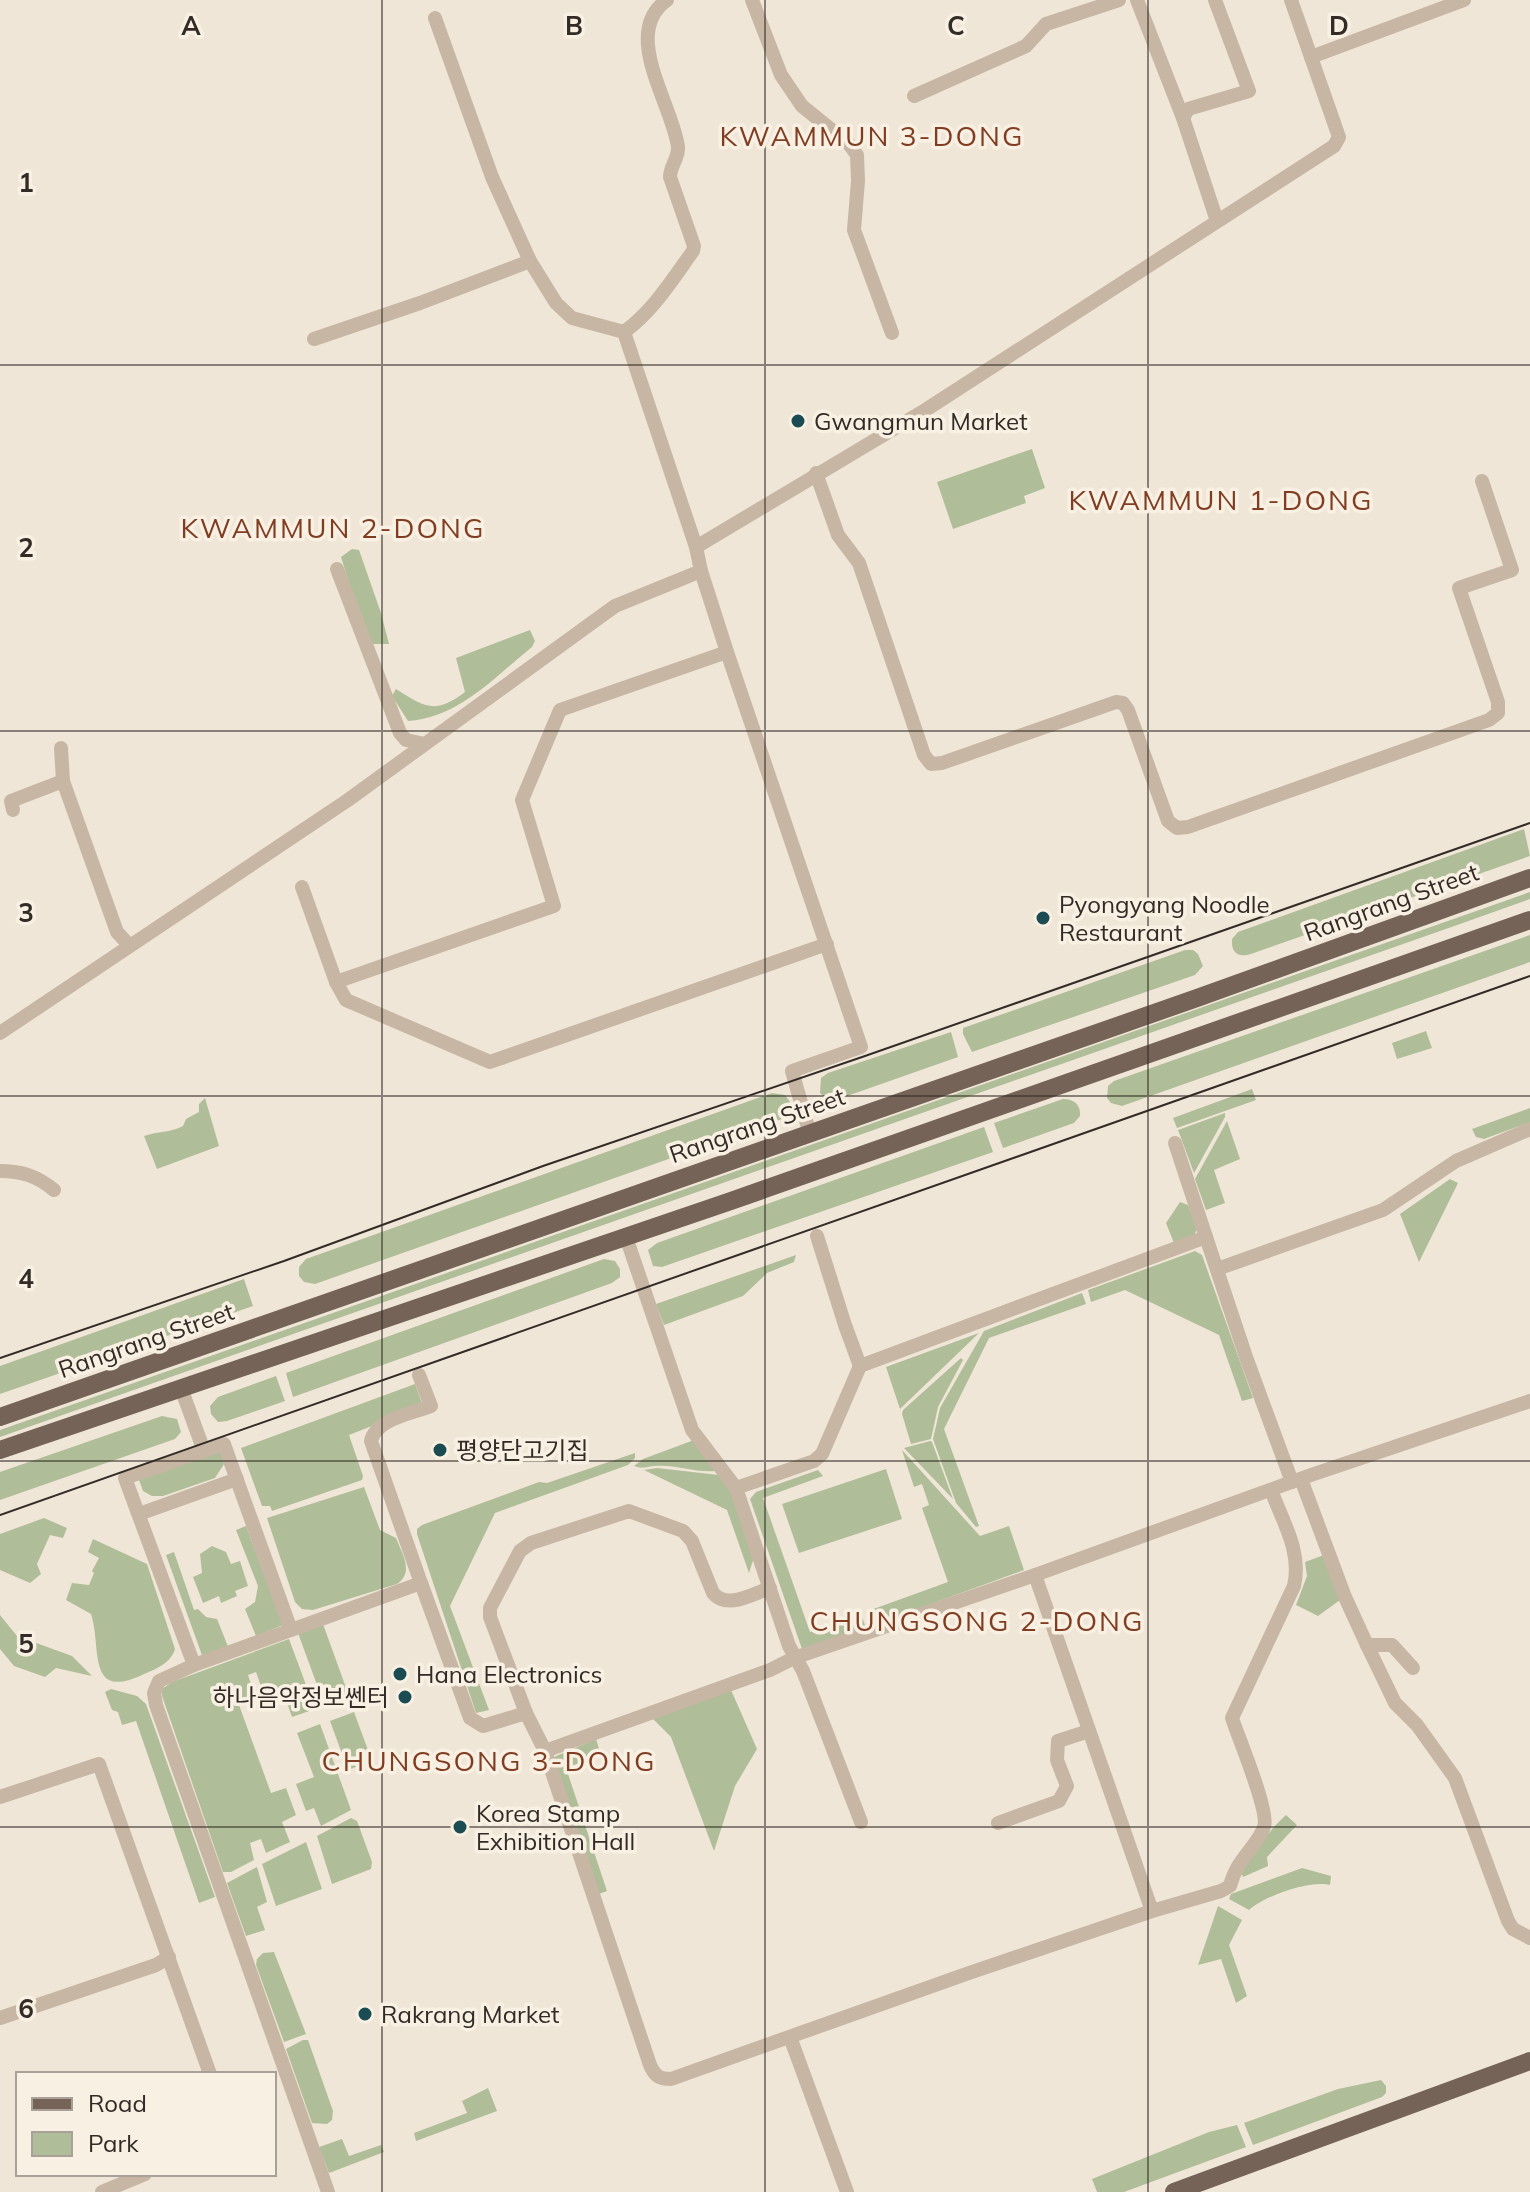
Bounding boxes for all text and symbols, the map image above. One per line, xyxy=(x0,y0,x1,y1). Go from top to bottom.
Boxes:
text: A xyxy=(181,9,201,42)
text: B xyxy=(565,9,583,42)
text: C xyxy=(947,9,965,42)
text: D xyxy=(1329,9,1349,42)
district label: KWAMMUN 3-DONG xyxy=(720,118,1024,153)
text: 1 xyxy=(18,166,34,199)
place label: Gwangmun Market xyxy=(814,406,1028,436)
marker: Gwangmun Market xyxy=(789,412,807,430)
district label: KWAMMUN 1-DONG xyxy=(1069,482,1373,517)
district label: KWAMMUN 2-DONG xyxy=(181,510,485,545)
text: 2 xyxy=(18,531,34,564)
street label: Rangrang Street xyxy=(1300,856,1482,948)
place label: Pyongyang Noodle Restaurant xyxy=(1059,889,1270,947)
text: 3 xyxy=(18,896,34,929)
marker: Pyongyang Noodle Restaurant xyxy=(1034,909,1052,927)
street label: Rangrang Street xyxy=(665,1081,849,1169)
text: 4 xyxy=(18,1262,34,1295)
street label: Rangrang Street xyxy=(54,1296,238,1384)
place label: 평양단고기집 xyxy=(456,1435,588,1465)
marker: 평양단고기집 xyxy=(431,1441,449,1459)
district label: CHUNGSONG 2-DONG xyxy=(810,1603,1144,1638)
text: 5 xyxy=(18,1627,34,1660)
place label: Hana Electronics xyxy=(416,1659,603,1689)
marker: Hana Electronics xyxy=(391,1665,409,1683)
place label: 하나음악정보쎈터 xyxy=(212,1682,389,1712)
marker: 하나음악정보쎈터 xyxy=(396,1688,414,1706)
district label: CHUNGSONG 3-DONG xyxy=(322,1743,656,1778)
place label: Korea Stamp Exhibition Hall xyxy=(476,1798,635,1856)
marker: Korea Stamp Exhibition Hall xyxy=(451,1818,469,1836)
text: 6 xyxy=(18,1992,34,2025)
place label: Rakrang Market xyxy=(381,1999,559,2029)
marker: Rakrang Market xyxy=(356,2005,374,2023)
legend xyxy=(16,2072,276,2176)
text: Road xyxy=(88,2088,147,2118)
text: Park xyxy=(88,2128,139,2158)

